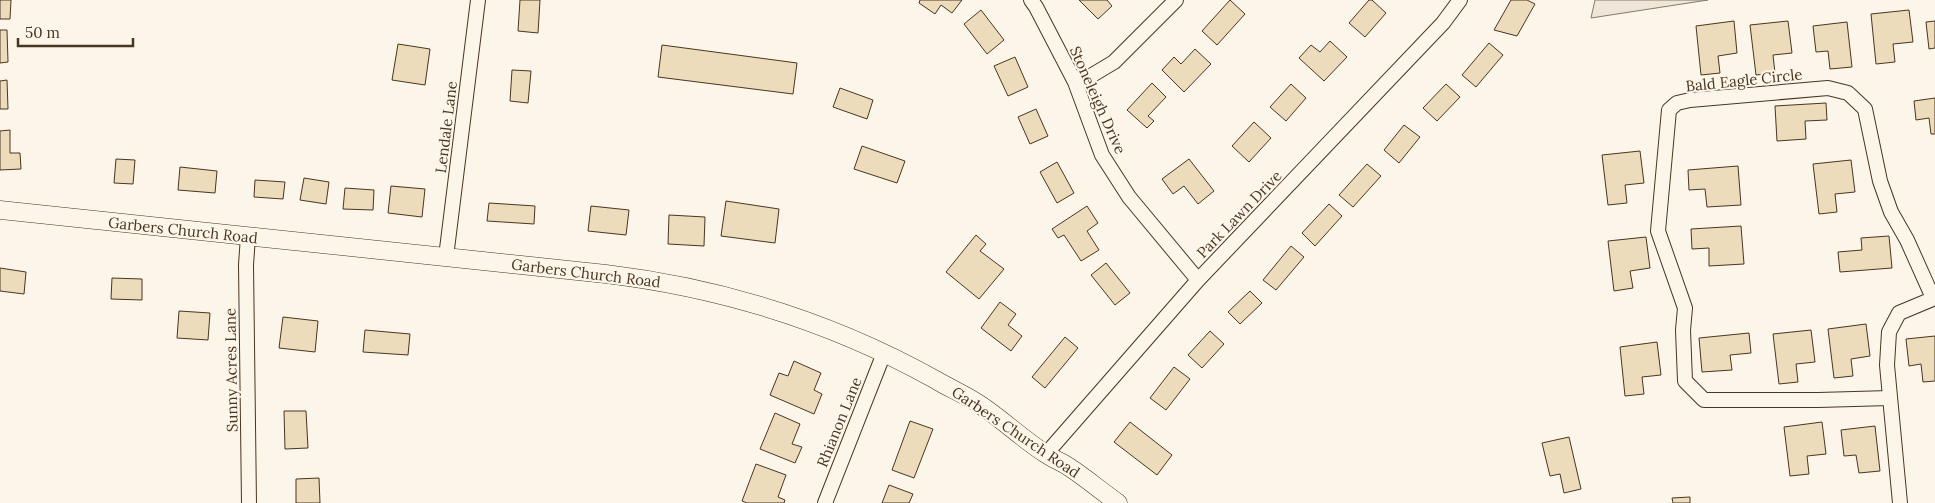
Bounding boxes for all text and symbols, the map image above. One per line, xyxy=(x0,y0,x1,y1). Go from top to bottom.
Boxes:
scale bar xyxy=(18,15,132,47)
text: 50 m xyxy=(25,23,60,42)
street label: Stoneleigh Drive xyxy=(1066,43,1130,157)
street label: Bald Eagle Circle xyxy=(1685,64,1803,96)
street label: Lendale Lane xyxy=(431,80,461,174)
street label: Park Lawn Drive xyxy=(1192,166,1286,262)
street label: Garbers Church Road xyxy=(107,213,259,247)
street label: Garbers Church Road xyxy=(510,254,662,292)
street label: Sunny Acres Lane xyxy=(220,308,242,432)
street label: Rhianon Lane xyxy=(812,374,866,470)
street label: Garbers Church Road xyxy=(948,382,1084,482)

